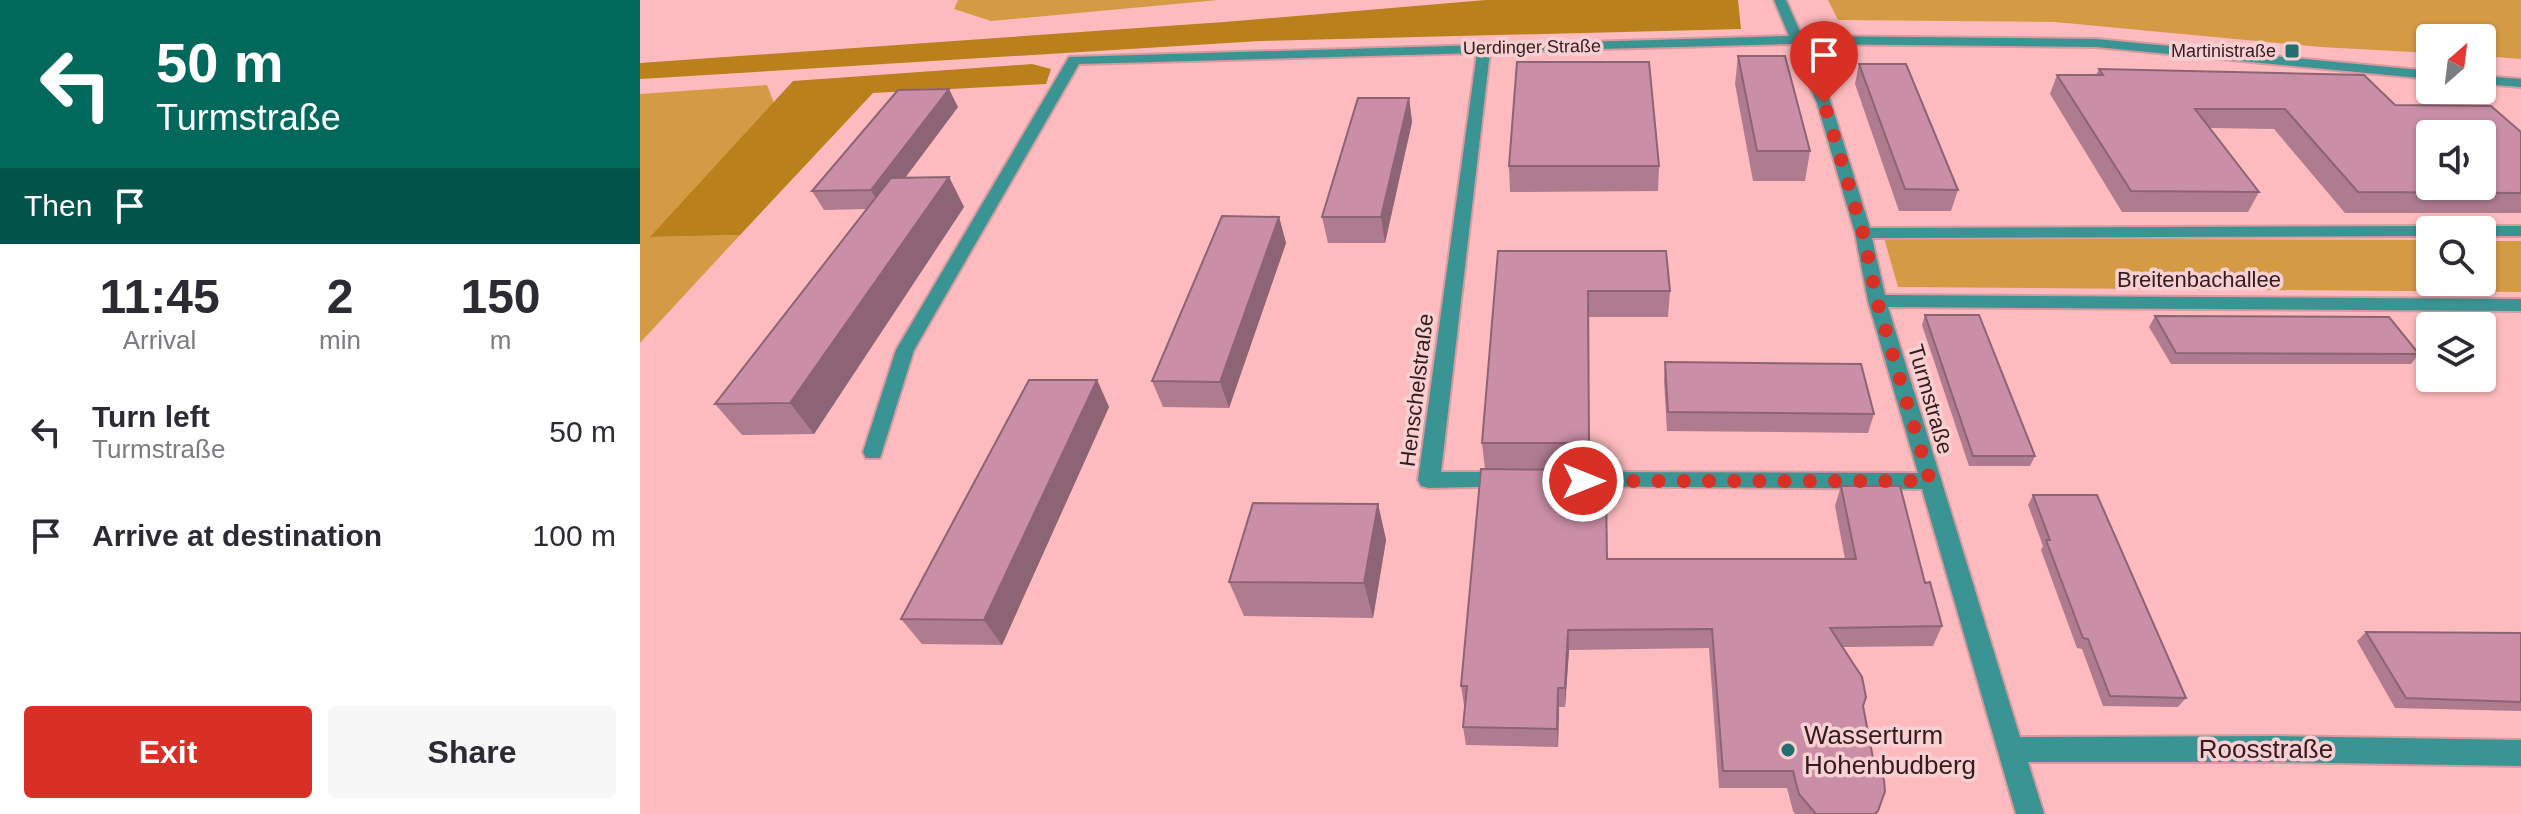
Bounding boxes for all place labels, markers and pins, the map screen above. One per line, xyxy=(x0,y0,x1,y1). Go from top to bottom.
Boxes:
pin xyxy=(1790,21,1858,103)
place label: Martinistraße xyxy=(2171,41,2276,61)
marker: Martinistraße xyxy=(2283,42,2301,60)
place label: Wasserturm Hohenbudberg xyxy=(1804,720,1976,780)
marker: Wasserturm Hohenbudberg xyxy=(1779,741,1797,759)

